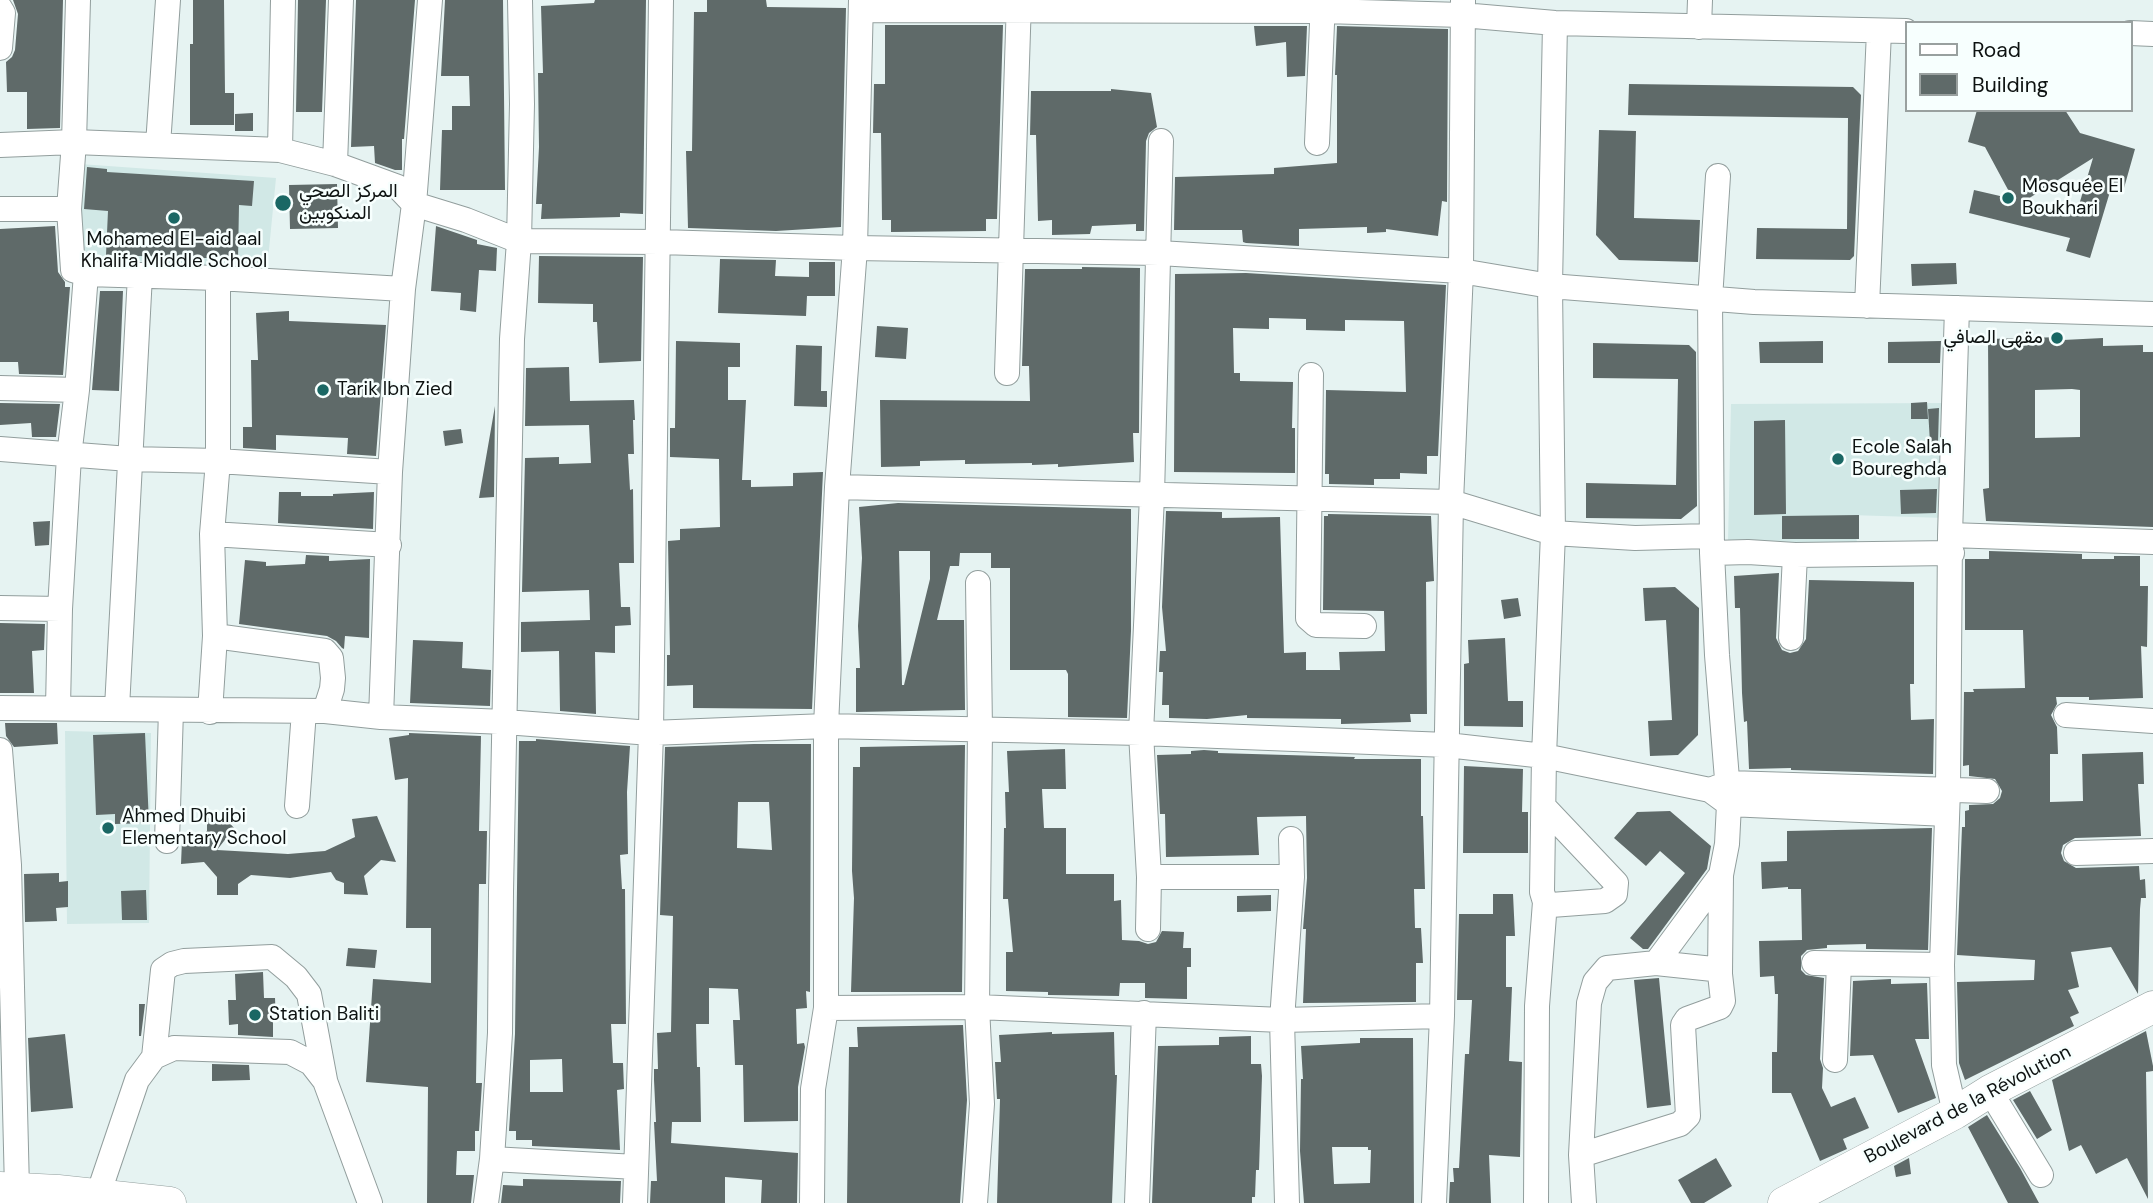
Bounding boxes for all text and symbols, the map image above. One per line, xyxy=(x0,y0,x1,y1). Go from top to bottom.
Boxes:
legend xyxy=(1904,21,2132,112)
text: Road xyxy=(1972,36,2021,64)
text: Building xyxy=(1972,71,2048,99)
place label: Mosquée El Boukhari xyxy=(2022,176,2123,220)
place label: المركز الصحي المنكوبين xyxy=(299,181,398,225)
marker: Mosquée El Boukhari xyxy=(2000,190,2016,206)
marker: المركز الصحي المنكوبين xyxy=(273,193,293,213)
marker: Mohamed El-aid aal Khalifa Middle School xyxy=(166,210,182,226)
place label: Mohamed El-aid aal Khalifa Middle School xyxy=(81,229,267,273)
place label: مقهى الصافي xyxy=(1944,327,2043,349)
marker: مقهى الصافي xyxy=(2049,330,2065,346)
place label: Tarik Ibn Zied xyxy=(337,379,453,401)
marker: Tarik Ibn Zied xyxy=(315,382,331,398)
place label: Ecole Salah Boureghda xyxy=(1852,437,1952,481)
marker: Ecole Salah Boureghda xyxy=(1830,451,1846,467)
place label: Ahmed Dhuibi Elementary School xyxy=(122,806,286,850)
marker: Ahmed Dhuibi Elementary School xyxy=(100,820,116,836)
place label: Station Baliti xyxy=(269,1004,379,1026)
marker: Station Baliti xyxy=(247,1007,263,1023)
street label: Boulevard de la Révolution xyxy=(1861,1041,2075,1169)

